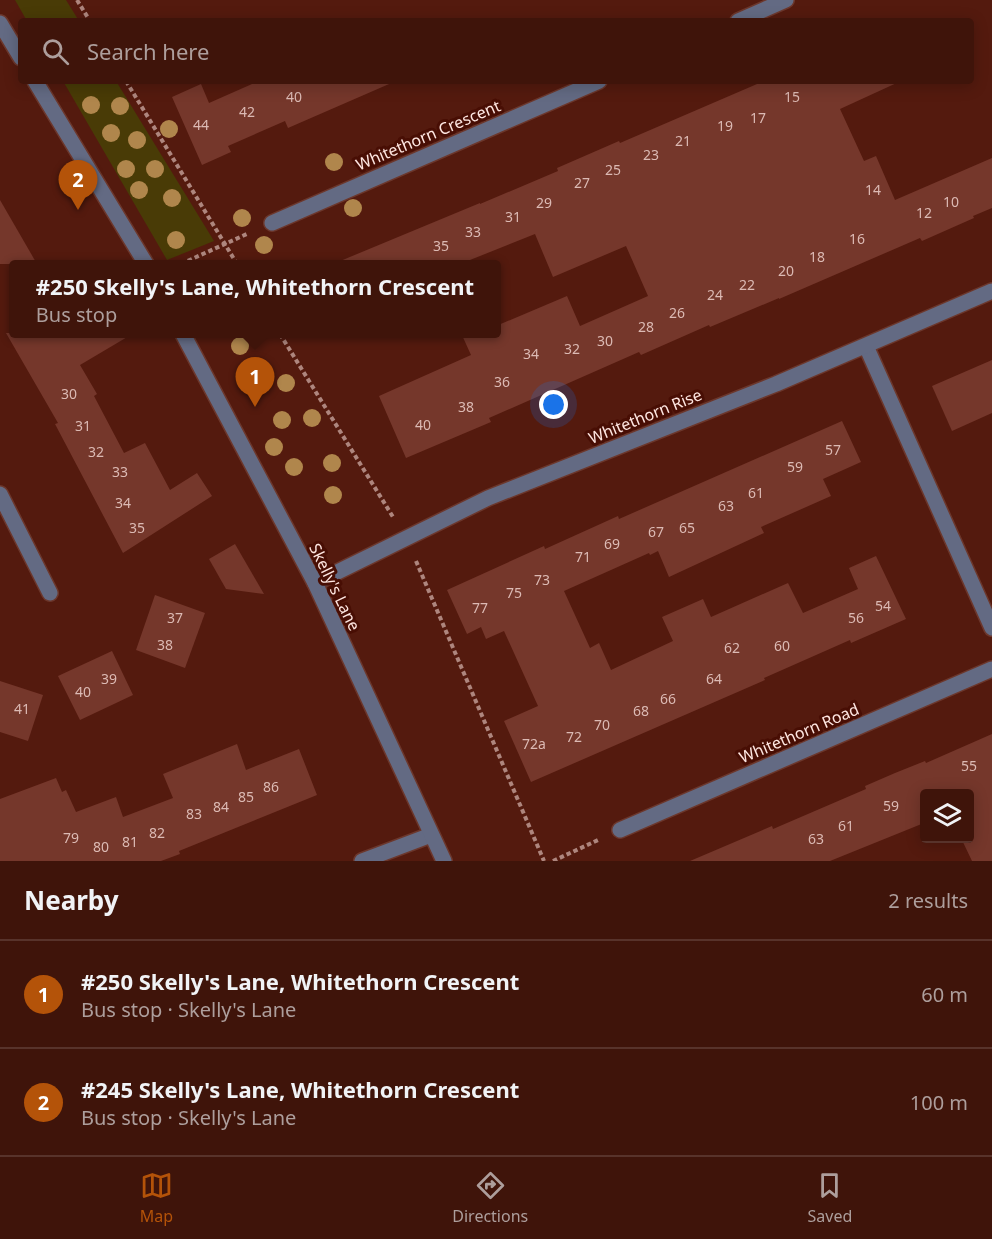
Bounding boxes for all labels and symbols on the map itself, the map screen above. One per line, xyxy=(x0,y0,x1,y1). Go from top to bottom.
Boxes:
house number: 40 xyxy=(286,87,302,106)
house number: 15 xyxy=(784,87,800,106)
street label: Whitethorn Crescent xyxy=(352,94,504,175)
house number: 42 xyxy=(239,102,255,121)
house number: 17 xyxy=(750,108,766,127)
house number: 44 xyxy=(193,115,209,134)
house number: 19 xyxy=(717,116,733,135)
house number: 21 xyxy=(675,131,691,150)
house number: 23 xyxy=(643,145,659,164)
pin: 2 xyxy=(58,160,98,210)
house number: 25 xyxy=(605,160,621,179)
house number: 27 xyxy=(574,173,590,192)
house number: 14 xyxy=(865,180,881,199)
house number: 10 xyxy=(943,192,959,211)
house number: 29 xyxy=(536,193,552,212)
house number: 12 xyxy=(916,203,932,222)
house number: 31 xyxy=(505,207,521,226)
house number: 33 xyxy=(465,222,481,241)
house number: 16 xyxy=(849,229,865,248)
house number: 35 xyxy=(433,236,449,255)
house number: 18 xyxy=(809,247,825,266)
house number: 20 xyxy=(778,261,794,280)
house number: 22 xyxy=(739,275,755,294)
house number: 24 xyxy=(707,285,723,304)
house number: 26 xyxy=(669,303,685,322)
house number: 28 xyxy=(638,317,654,336)
house number: 30 xyxy=(597,331,613,350)
house number: 32 xyxy=(564,339,580,358)
house number: 34 xyxy=(523,344,539,363)
pin: 1 xyxy=(236,358,274,407)
house number: 36 xyxy=(494,372,510,391)
street label: Whitethorn Rise xyxy=(585,383,705,449)
house number: 30 xyxy=(61,384,77,403)
your location xyxy=(539,390,568,419)
house number: 38 xyxy=(458,397,474,416)
house number: 40 xyxy=(415,415,431,434)
house number: 31 xyxy=(75,416,91,435)
house number: 57 xyxy=(825,440,841,459)
house number: 32 xyxy=(88,442,104,461)
house number: 59 xyxy=(787,457,803,476)
house number: 33 xyxy=(112,462,128,481)
house number: 61 xyxy=(748,483,764,502)
house number: 34 xyxy=(115,493,131,512)
house number: 63 xyxy=(718,496,734,515)
house number: 35 xyxy=(129,518,145,537)
house number: 65 xyxy=(679,518,695,537)
house number: 67 xyxy=(648,522,664,541)
house number: 69 xyxy=(604,534,620,553)
street label: Skelly's Lane xyxy=(304,540,366,634)
house number: 71 xyxy=(575,547,591,566)
house number: 73 xyxy=(534,570,550,589)
house number: 75 xyxy=(506,583,522,602)
house number: 54 xyxy=(875,596,891,615)
house number: 77 xyxy=(472,598,488,617)
house number: 37 xyxy=(167,608,183,627)
house number: 56 xyxy=(848,608,864,627)
house number: 38 xyxy=(157,635,173,654)
house number: 60 xyxy=(774,636,790,655)
house number: 62 xyxy=(724,638,740,657)
house number: 39 xyxy=(101,669,117,688)
house number: 64 xyxy=(706,669,722,688)
house number: 40 xyxy=(75,682,91,701)
house number: 66 xyxy=(660,689,676,708)
street label: Whitethorn Road xyxy=(736,698,862,768)
house number: 41 xyxy=(14,699,30,718)
house number: 68 xyxy=(633,701,649,720)
house number: 70 xyxy=(594,715,610,734)
house number: 72 xyxy=(566,727,582,746)
house number: 72a xyxy=(522,734,546,753)
house number: 55 xyxy=(961,756,977,775)
house number: 86 xyxy=(263,777,279,796)
house number: 85 xyxy=(238,787,254,806)
house number: 59 xyxy=(883,796,899,815)
house number: 84 xyxy=(213,797,229,816)
house number: 83 xyxy=(186,804,202,823)
house number: 61 xyxy=(838,816,854,835)
house number: 82 xyxy=(149,823,165,842)
house number: 79 xyxy=(63,828,79,847)
house number: 63 xyxy=(808,829,824,848)
house number: 81 xyxy=(122,832,138,851)
house number: 80 xyxy=(93,837,109,856)

